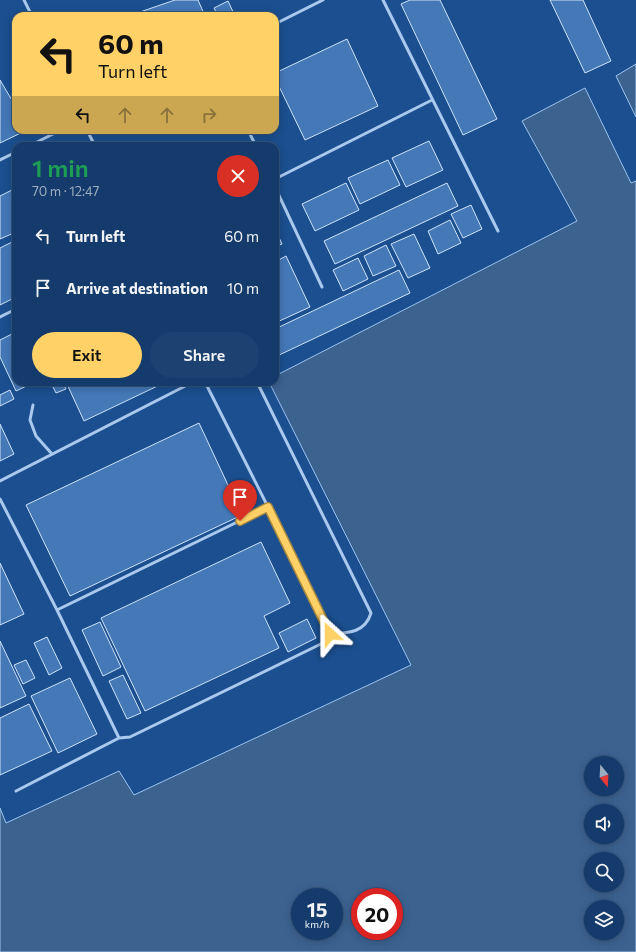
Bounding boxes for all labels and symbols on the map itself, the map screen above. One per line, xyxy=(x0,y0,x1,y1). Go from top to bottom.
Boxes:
pin xyxy=(223,480,257,521)
position arrow xyxy=(309,613,351,655)
north arrow xyxy=(584,756,624,796)
speed limit sign: 20 xyxy=(351,888,403,940)

